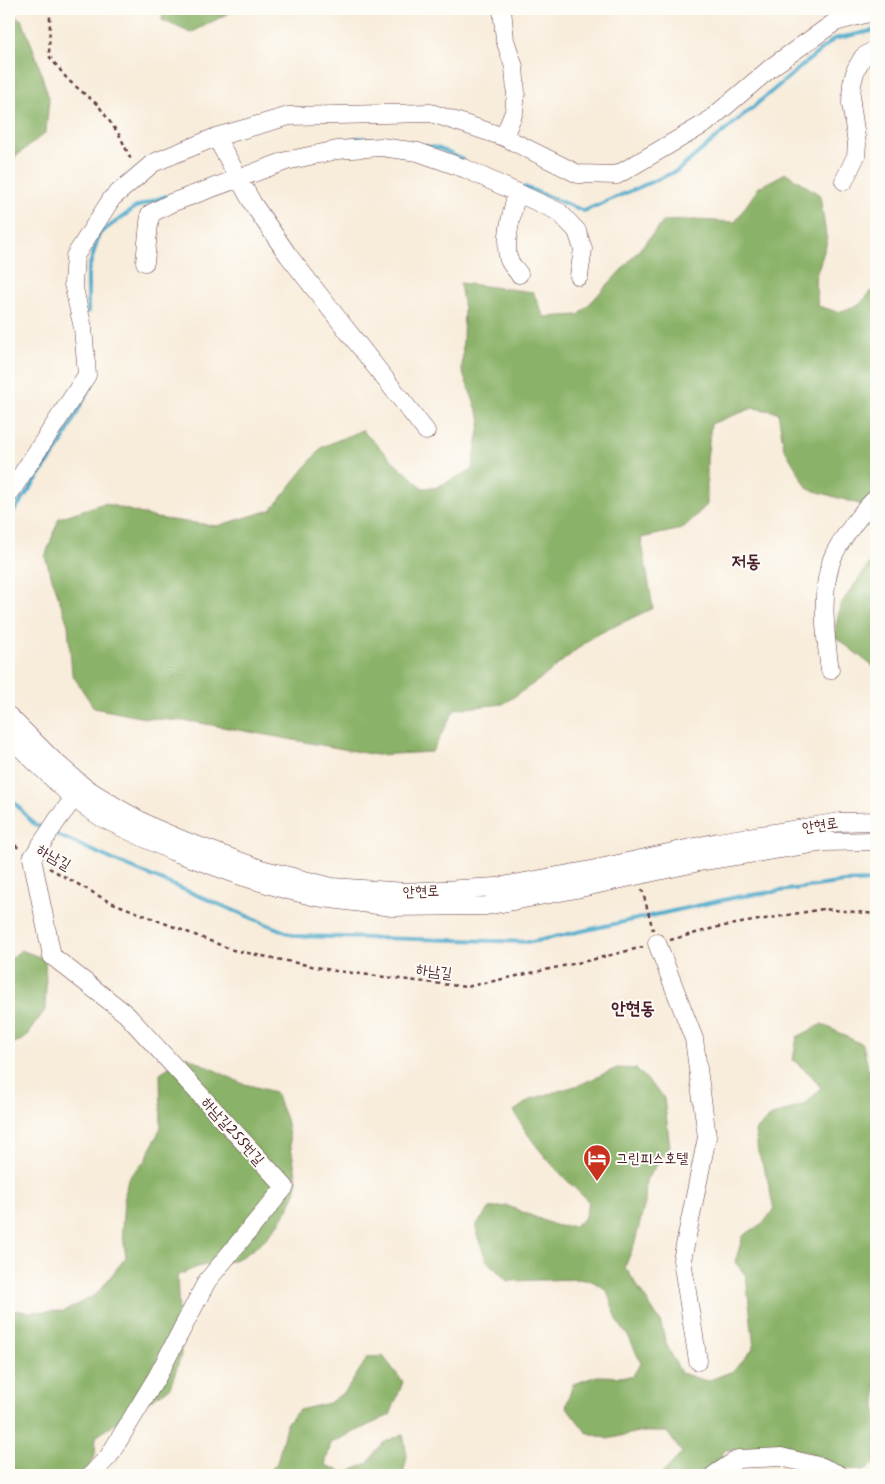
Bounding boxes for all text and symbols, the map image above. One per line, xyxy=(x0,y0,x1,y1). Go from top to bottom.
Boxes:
district label: 저동 xyxy=(732,548,760,577)
street label: 안현로 xyxy=(800,811,840,841)
street label: 하남길 xyxy=(32,838,75,877)
street label: 안현로 xyxy=(403,879,440,905)
street label: 하남길 xyxy=(414,958,453,986)
district label: 안현동 xyxy=(611,995,655,1024)
street label: 하남길255번길 xyxy=(195,1092,270,1171)
hotel icon: 그린피스호텔 xyxy=(582,1143,612,1182)
place label: 그린피스호텔 xyxy=(616,1147,688,1171)

